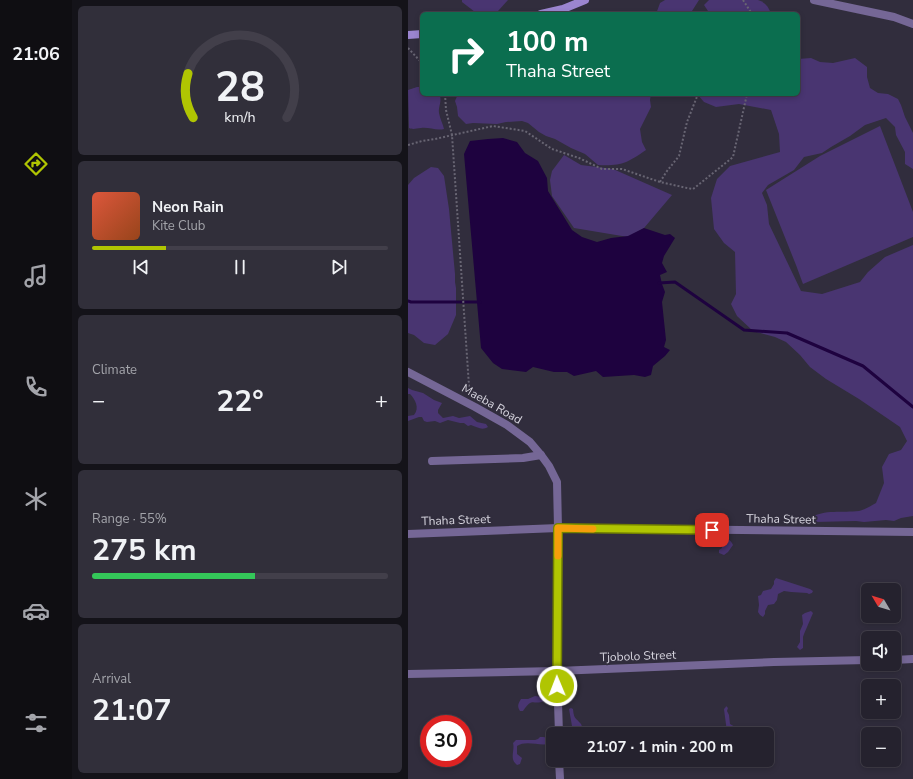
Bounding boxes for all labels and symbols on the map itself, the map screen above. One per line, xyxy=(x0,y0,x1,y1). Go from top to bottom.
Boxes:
street label: Maeba Road xyxy=(459,380,525,428)
street label: Thaha Street xyxy=(746,510,817,528)
street label: Thaha Street xyxy=(421,511,492,529)
pin xyxy=(695,513,729,547)
north arrow xyxy=(861,583,901,623)
street label: Tjobolo Street xyxy=(600,647,677,665)
position arrow xyxy=(536,665,578,707)
speed limit sign: 30 xyxy=(420,715,472,767)

